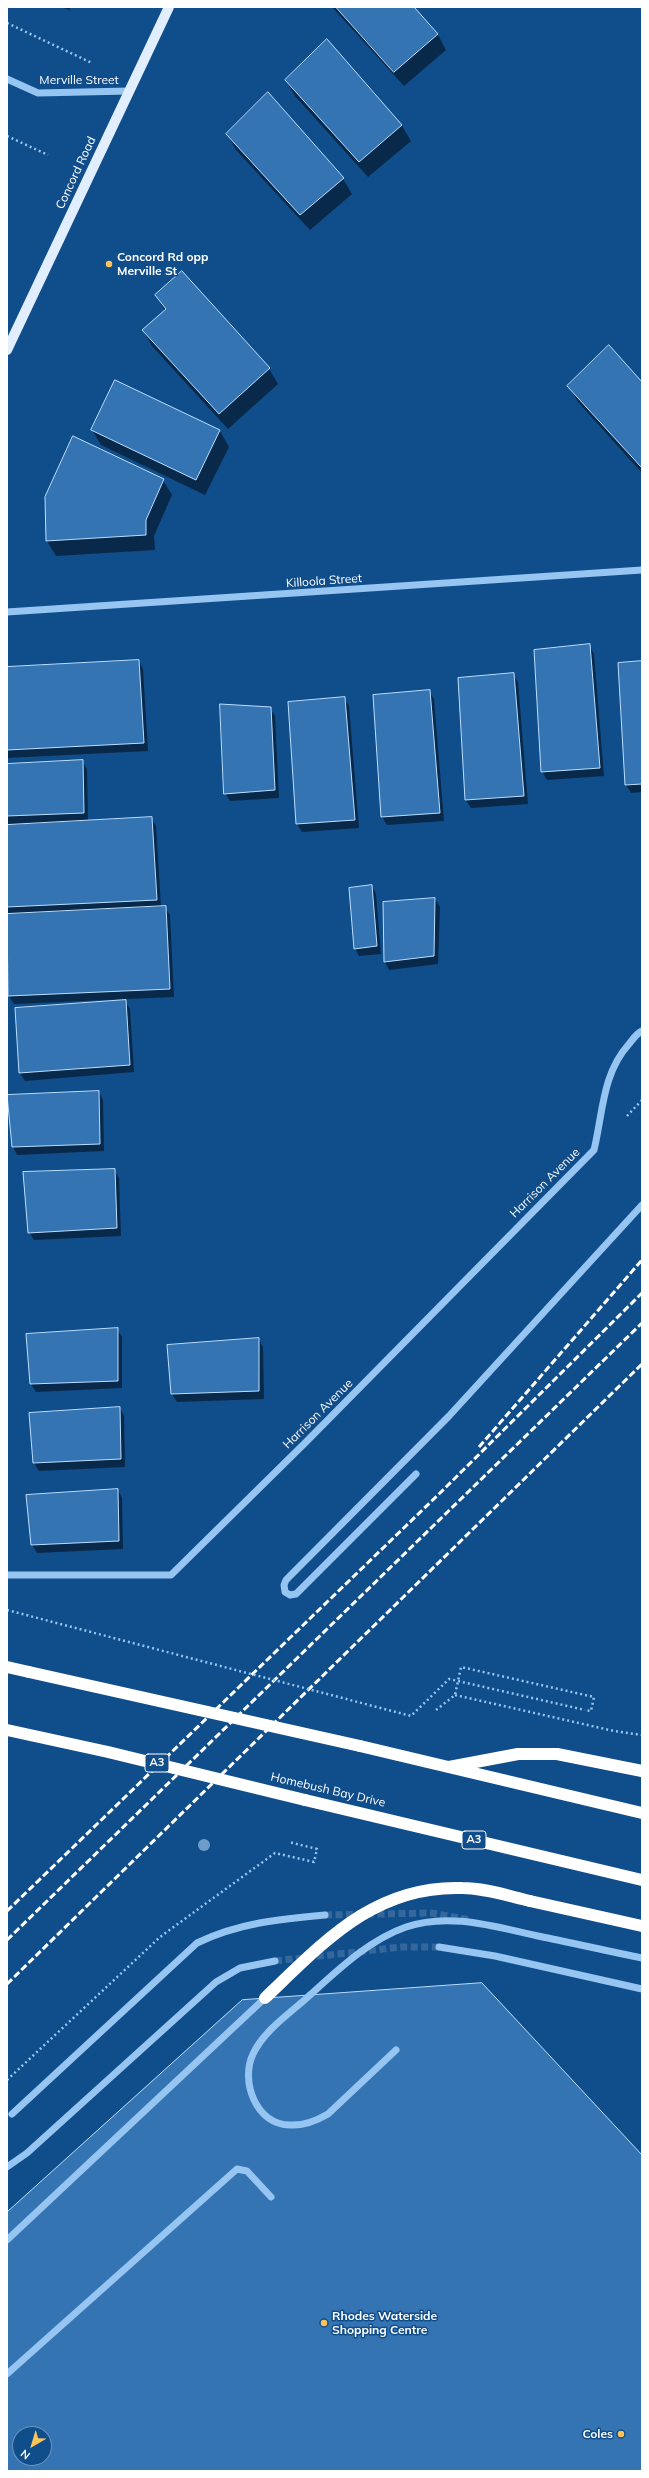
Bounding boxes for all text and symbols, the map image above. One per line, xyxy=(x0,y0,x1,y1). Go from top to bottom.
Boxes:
street label: Merville Street xyxy=(39,73,119,87)
street label: Concord Road xyxy=(53,134,99,212)
place label: Concord Rd opp Merville St xyxy=(117,250,208,278)
marker: Concord Rd opp Merville St xyxy=(104,259,114,269)
street label: Killoola Street xyxy=(285,571,363,591)
street label: Harrison Avenue xyxy=(507,1145,583,1221)
street label: Harrison Avenue xyxy=(280,1376,356,1452)
road number: A3 xyxy=(145,1754,169,1772)
street label: Homebush Bay Drive xyxy=(269,1770,387,1810)
road number: A3 xyxy=(462,1831,486,1849)
place label: Rhodes Waterside Shopping Centre xyxy=(332,2309,437,2337)
marker: Rhodes Waterside Shopping Centre xyxy=(319,2318,329,2328)
north arrow xyxy=(12,2426,52,2466)
place label: Coles xyxy=(582,2427,613,2441)
marker: Coles xyxy=(616,2429,626,2439)
text: N xyxy=(18,2447,33,2463)

